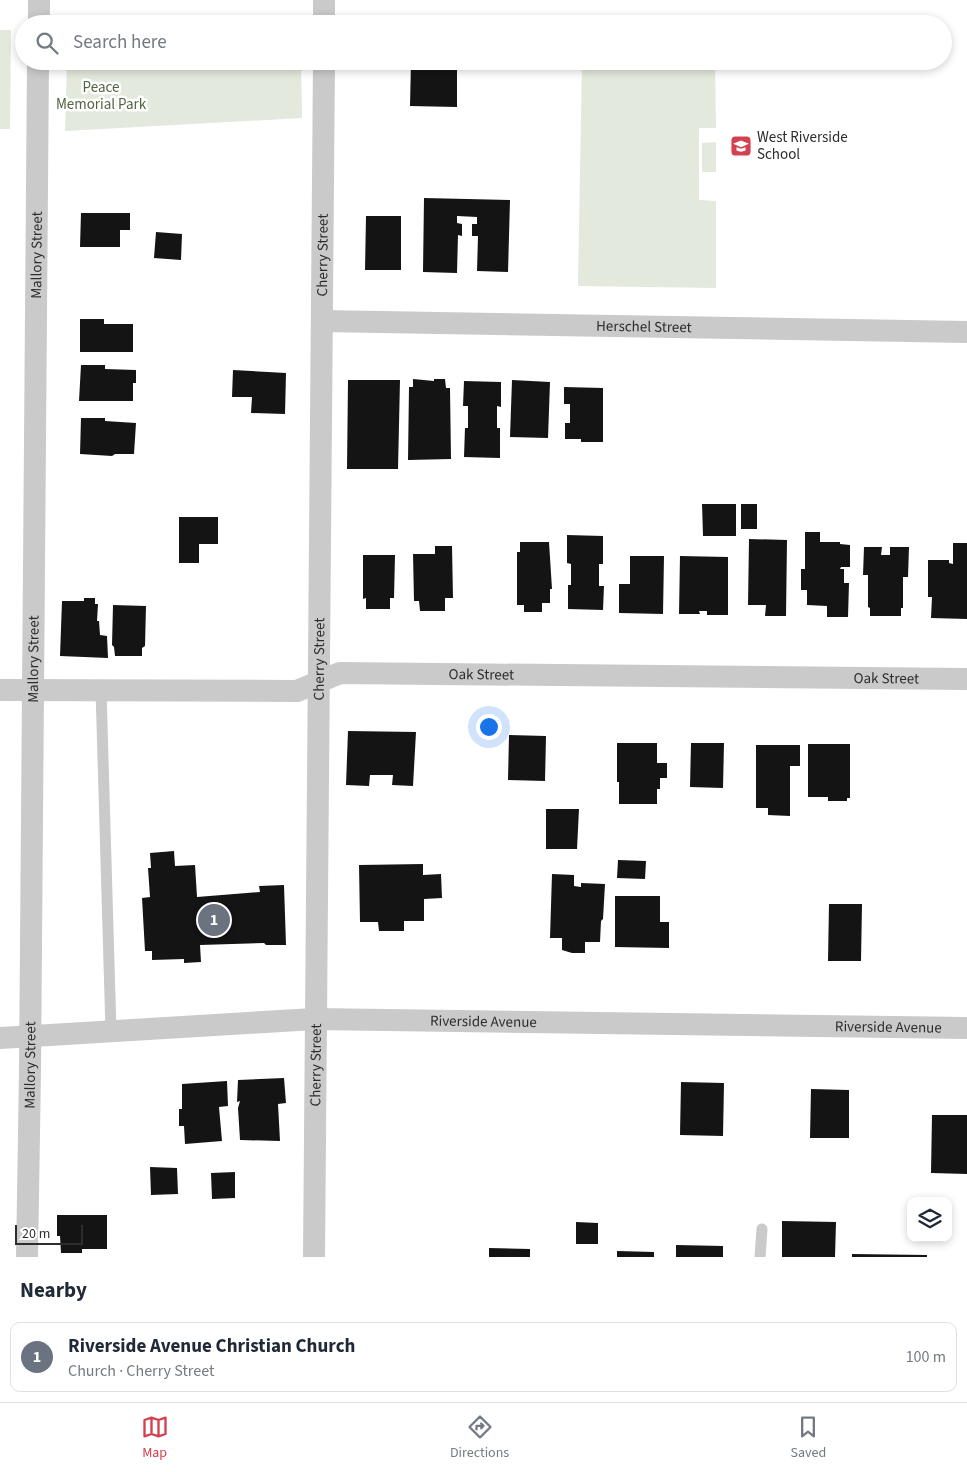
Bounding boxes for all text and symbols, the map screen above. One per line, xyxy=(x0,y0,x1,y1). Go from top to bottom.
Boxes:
search box xyxy=(15,15,952,70)
icon: search xyxy=(33,29,61,57)
text: Search here xyxy=(73,29,167,56)
park label: Peace Memorial Park xyxy=(56,77,147,115)
place label: West Riverside School xyxy=(757,127,848,165)
school or university icon: West Riverside School xyxy=(729,134,753,158)
street label: Mallory Street xyxy=(26,211,47,299)
street label: Cherry Street xyxy=(312,214,333,296)
street label: Herschel Street xyxy=(596,315,692,338)
street label: Mallory Street xyxy=(22,615,44,703)
street label: Cherry Street xyxy=(308,618,330,700)
street label: Oak Street xyxy=(448,664,514,685)
street label: Oak Street xyxy=(853,667,919,689)
your location xyxy=(476,714,502,740)
pin: 1 xyxy=(198,901,230,939)
street label: Riverside Avenue xyxy=(430,1010,537,1033)
street label: Riverside Avenue xyxy=(835,1016,942,1038)
street label: Mallory Street xyxy=(19,1021,41,1109)
street label: Cherry Street xyxy=(305,1024,326,1106)
map controls xyxy=(907,1197,952,1242)
button: layers xyxy=(907,1197,952,1242)
scale bar xyxy=(15,1222,82,1245)
text: 20 m xyxy=(22,1224,50,1244)
text: Nearby xyxy=(20,1275,87,1305)
text: Riverside Avenue Christian Church xyxy=(68,1333,355,1360)
text: 1 xyxy=(33,1346,41,1368)
text: 100 m xyxy=(906,1346,946,1368)
text: Church · Cherry Street xyxy=(68,1360,214,1382)
tab: Map xyxy=(141,1413,169,1463)
tab: Directions xyxy=(450,1413,509,1463)
tab: Saved xyxy=(791,1413,826,1463)

